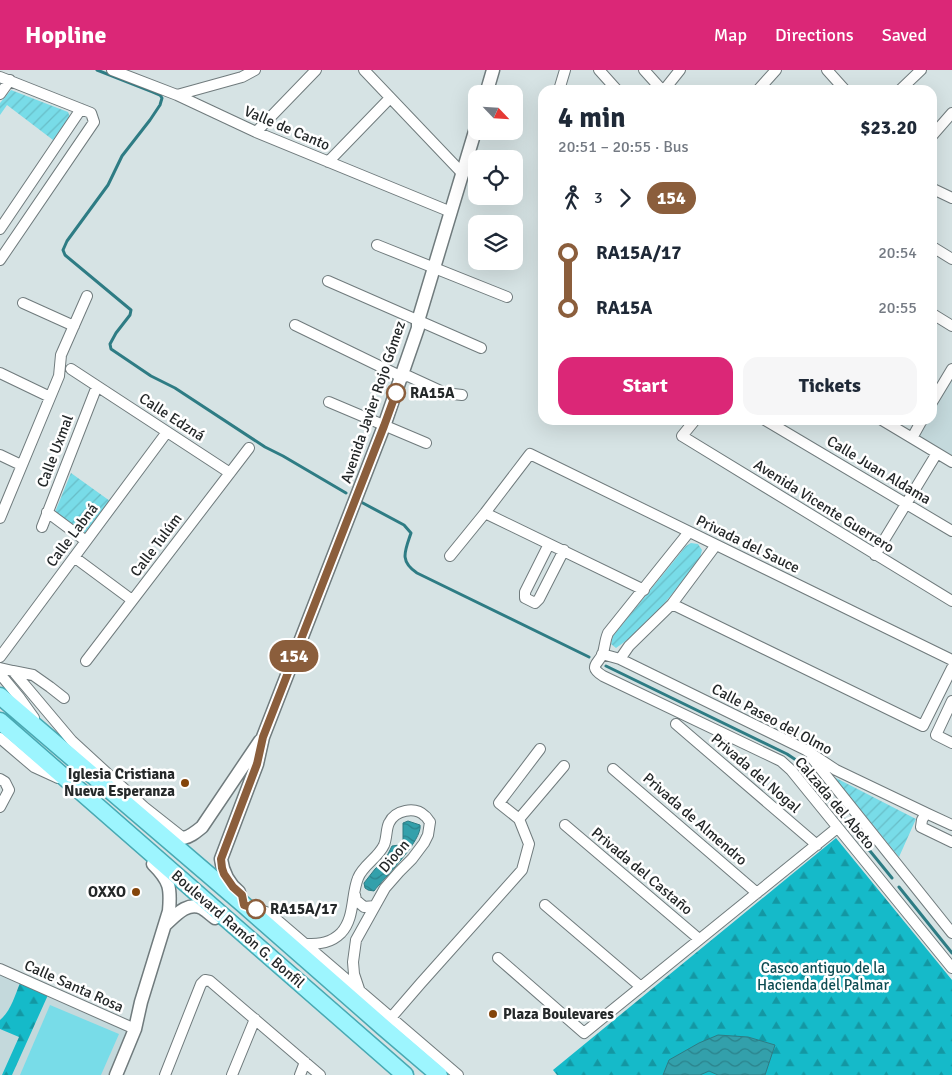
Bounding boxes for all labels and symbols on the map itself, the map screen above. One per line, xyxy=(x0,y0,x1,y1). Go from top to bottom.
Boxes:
north arrow xyxy=(468,85,522,140)
street label: Valle de Canto xyxy=(241,102,333,154)
street label: Avenida Javier Rojo Gómez xyxy=(337,318,409,485)
marker: RA15A xyxy=(386,383,406,403)
place label: RA15A xyxy=(410,384,455,402)
street label: Calle Edzná xyxy=(136,389,208,445)
street label: Calle Uxmal xyxy=(33,412,77,490)
street label: Calle Juan Aldama xyxy=(824,432,934,508)
street label: Avenida Vicente Guerrero xyxy=(751,455,898,557)
street label: Calle Labná xyxy=(42,500,102,570)
street label: Calle Tulúm xyxy=(126,510,186,580)
street label: Privada del Sauce xyxy=(693,511,803,577)
line badge: 154 xyxy=(265,640,323,672)
street label: Calle Paseo del Olmo xyxy=(709,680,836,758)
street label: Privada del Nogal xyxy=(708,729,804,817)
street label: Calzada del Abeto xyxy=(791,753,879,853)
place label: Iglesia Cristiana Nueva Esperanza xyxy=(64,765,175,800)
street label: Privada de Almendro xyxy=(639,769,751,869)
marker: Iglesia Cristiana Nueva Esperanza xyxy=(179,777,191,789)
street label: Privada del Castaño xyxy=(588,824,696,919)
street label: Dioon xyxy=(375,836,413,876)
street label: Boulevard Ramón G. Bonfil xyxy=(168,866,308,992)
place label: OXXO xyxy=(88,883,126,901)
marker: OXXO xyxy=(130,886,142,898)
marker: RA15A/17 xyxy=(246,899,266,919)
place label: RA15A/17 xyxy=(270,900,338,918)
street label: Calle Santa Rosa xyxy=(22,956,126,1016)
park label: Casco antiguo de la Hacienda del Palmar xyxy=(757,959,889,994)
place label: Plaza Boulevares xyxy=(503,1005,614,1023)
marker: Plaza Boulevares xyxy=(487,1008,499,1020)

